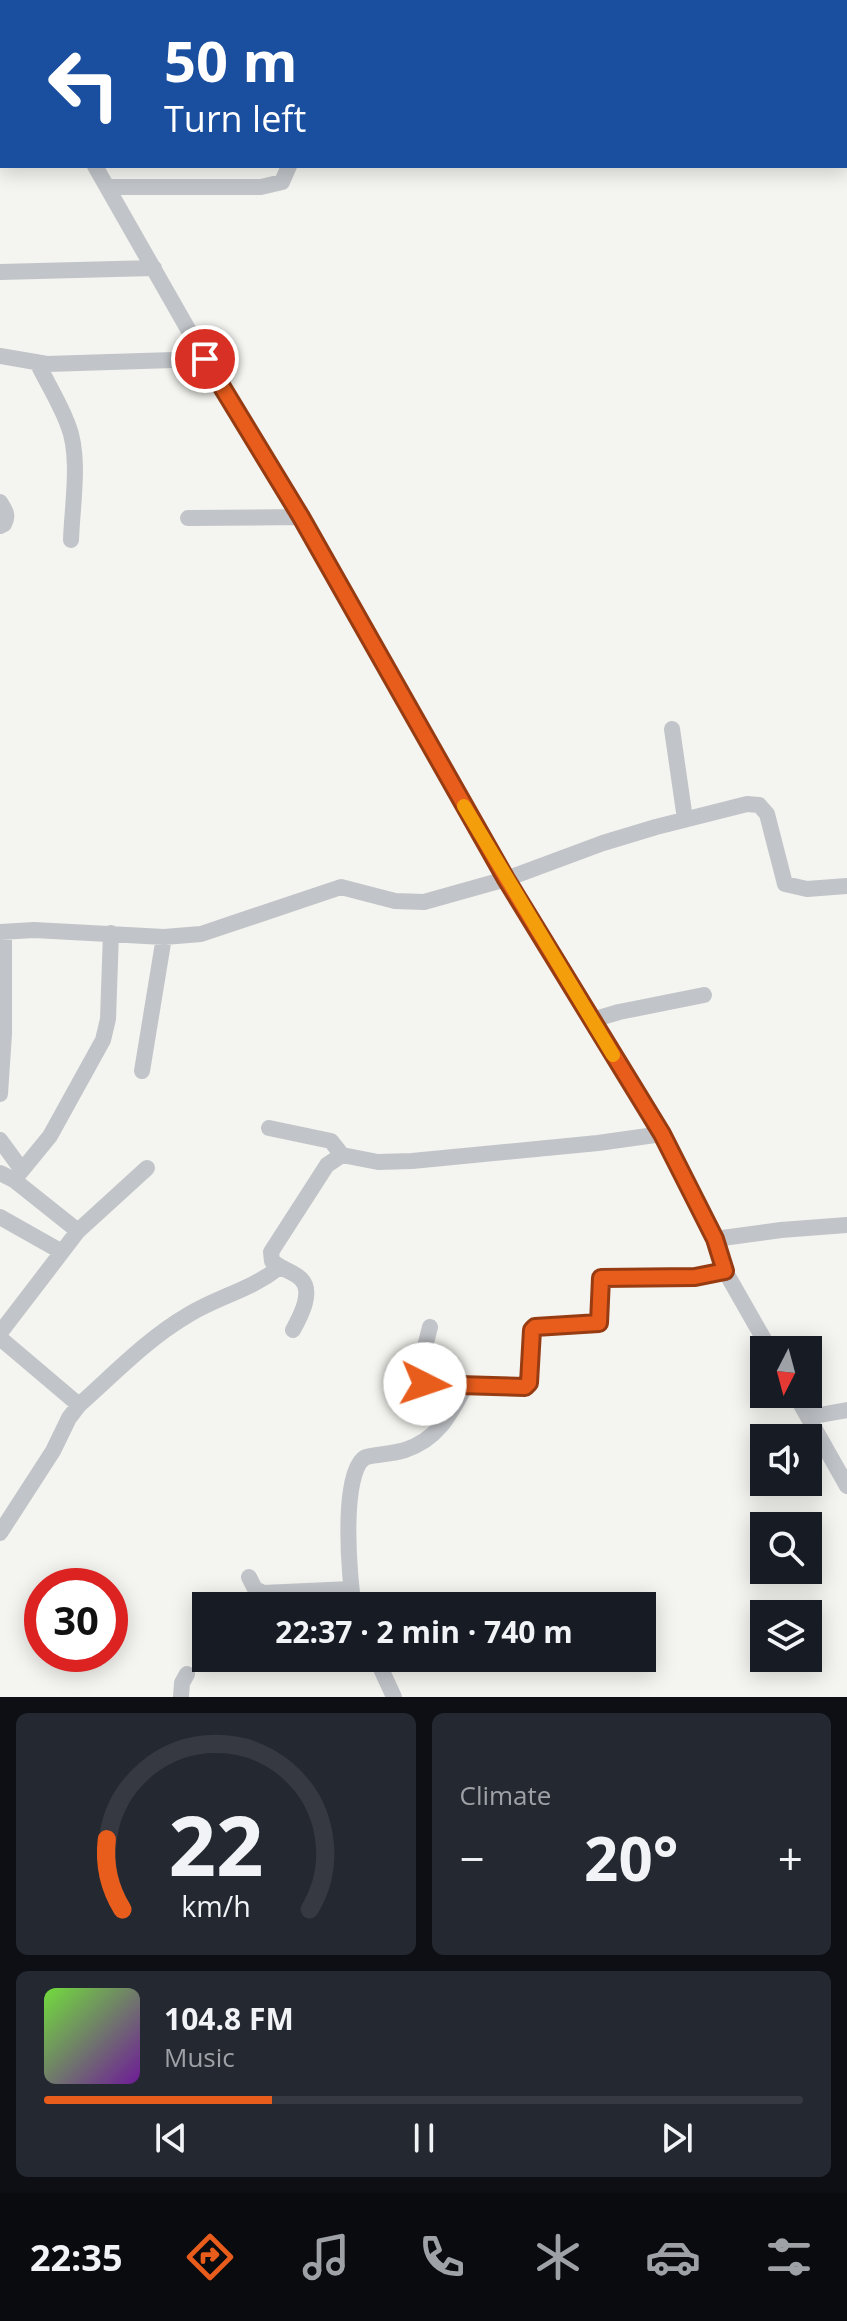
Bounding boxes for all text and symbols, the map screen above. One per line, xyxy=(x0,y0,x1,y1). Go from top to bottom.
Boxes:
text: 50 m xyxy=(164,22,298,98)
icon: left xyxy=(32,32,136,136)
text: Turn left xyxy=(164,94,306,143)
pin xyxy=(171,325,239,393)
icon: arrive xyxy=(183,337,227,381)
north arrow xyxy=(750,1336,822,1408)
map controls xyxy=(750,1336,822,1672)
position arrow xyxy=(383,1342,467,1426)
button: sound xyxy=(750,1424,822,1496)
button: search xyxy=(750,1512,822,1584)
speed limit sign: 30 xyxy=(24,1568,128,1672)
button: layers xyxy=(750,1600,822,1672)
text: 22:37 · 2 min · 740 m xyxy=(275,1611,573,1652)
text: Climate xyxy=(460,1777,551,1813)
text: 22 xyxy=(168,1787,263,1900)
text: 20° xyxy=(584,1817,678,1899)
text: − xyxy=(460,1828,485,1888)
text: + xyxy=(778,1828,803,1888)
text: km/h xyxy=(181,1886,250,1925)
text: 104.8 FM xyxy=(164,1998,294,2039)
text: Music xyxy=(164,2039,235,2075)
icon: previous xyxy=(149,2116,193,2160)
icon: pause xyxy=(402,2116,446,2160)
icon: next xyxy=(655,2116,699,2160)
icon: directions xyxy=(182,2229,238,2285)
icon: music xyxy=(298,2229,354,2285)
icon: phone xyxy=(414,2229,470,2285)
icon: climate xyxy=(530,2229,586,2285)
icon: car xyxy=(645,2229,701,2285)
icon: filters xyxy=(761,2229,817,2285)
text: 22:35 xyxy=(30,2233,122,2282)

